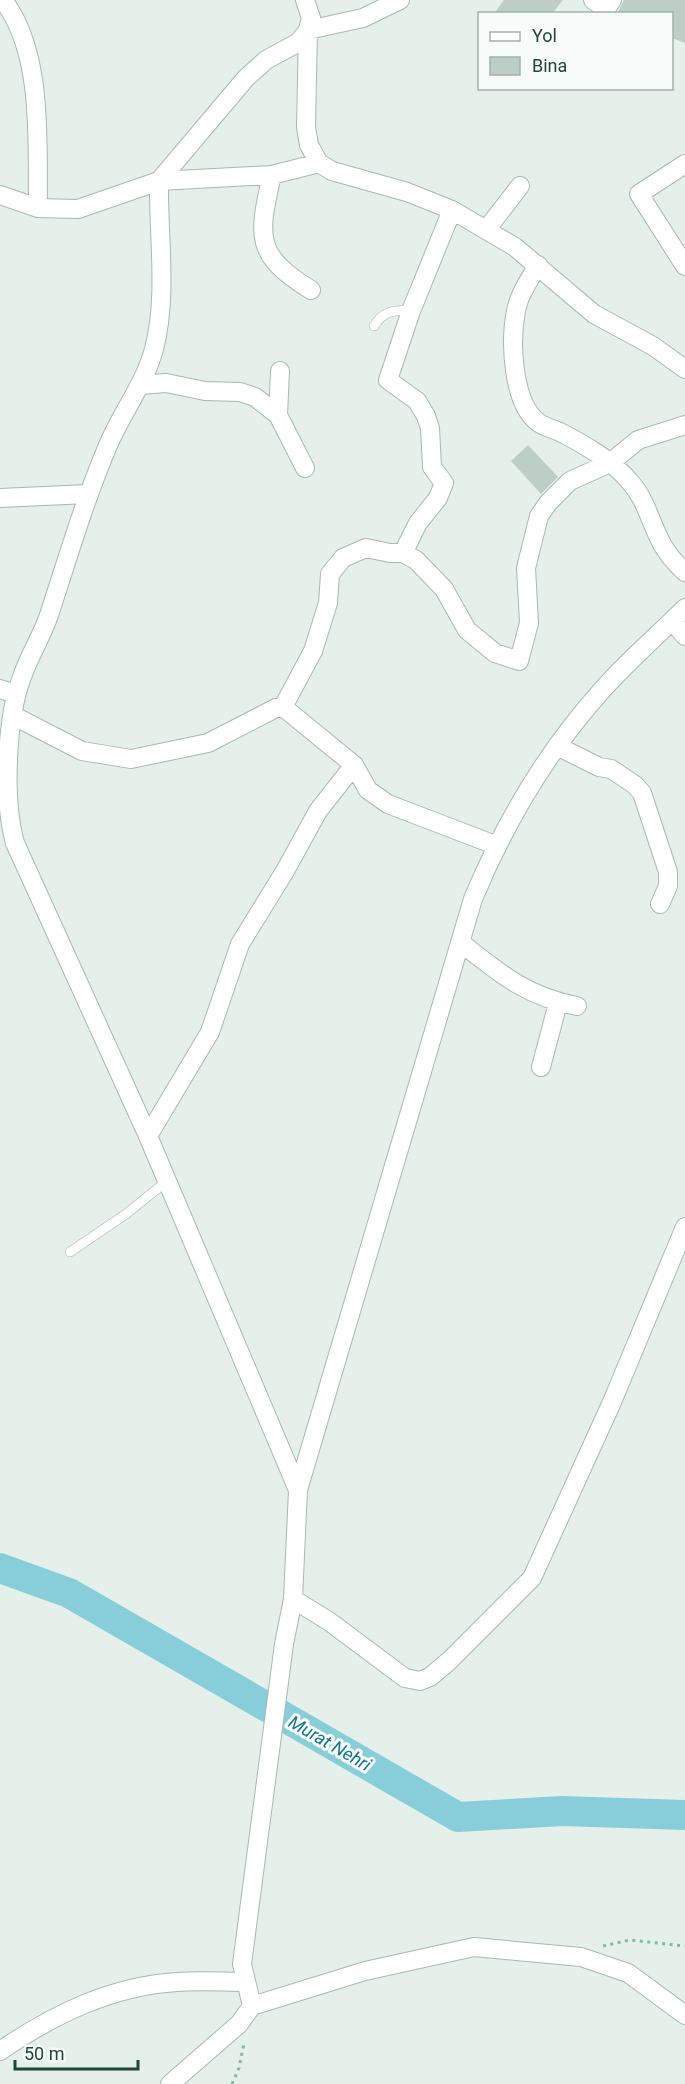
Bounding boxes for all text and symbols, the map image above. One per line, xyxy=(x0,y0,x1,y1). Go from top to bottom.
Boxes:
legend xyxy=(478,12,673,90)
text: Yol xyxy=(532,25,557,46)
text: Bina xyxy=(532,55,567,76)
water label: Murat Nehri xyxy=(285,1711,376,1775)
scale bar xyxy=(15,2033,138,2071)
text: 50 m xyxy=(24,2043,64,2064)

